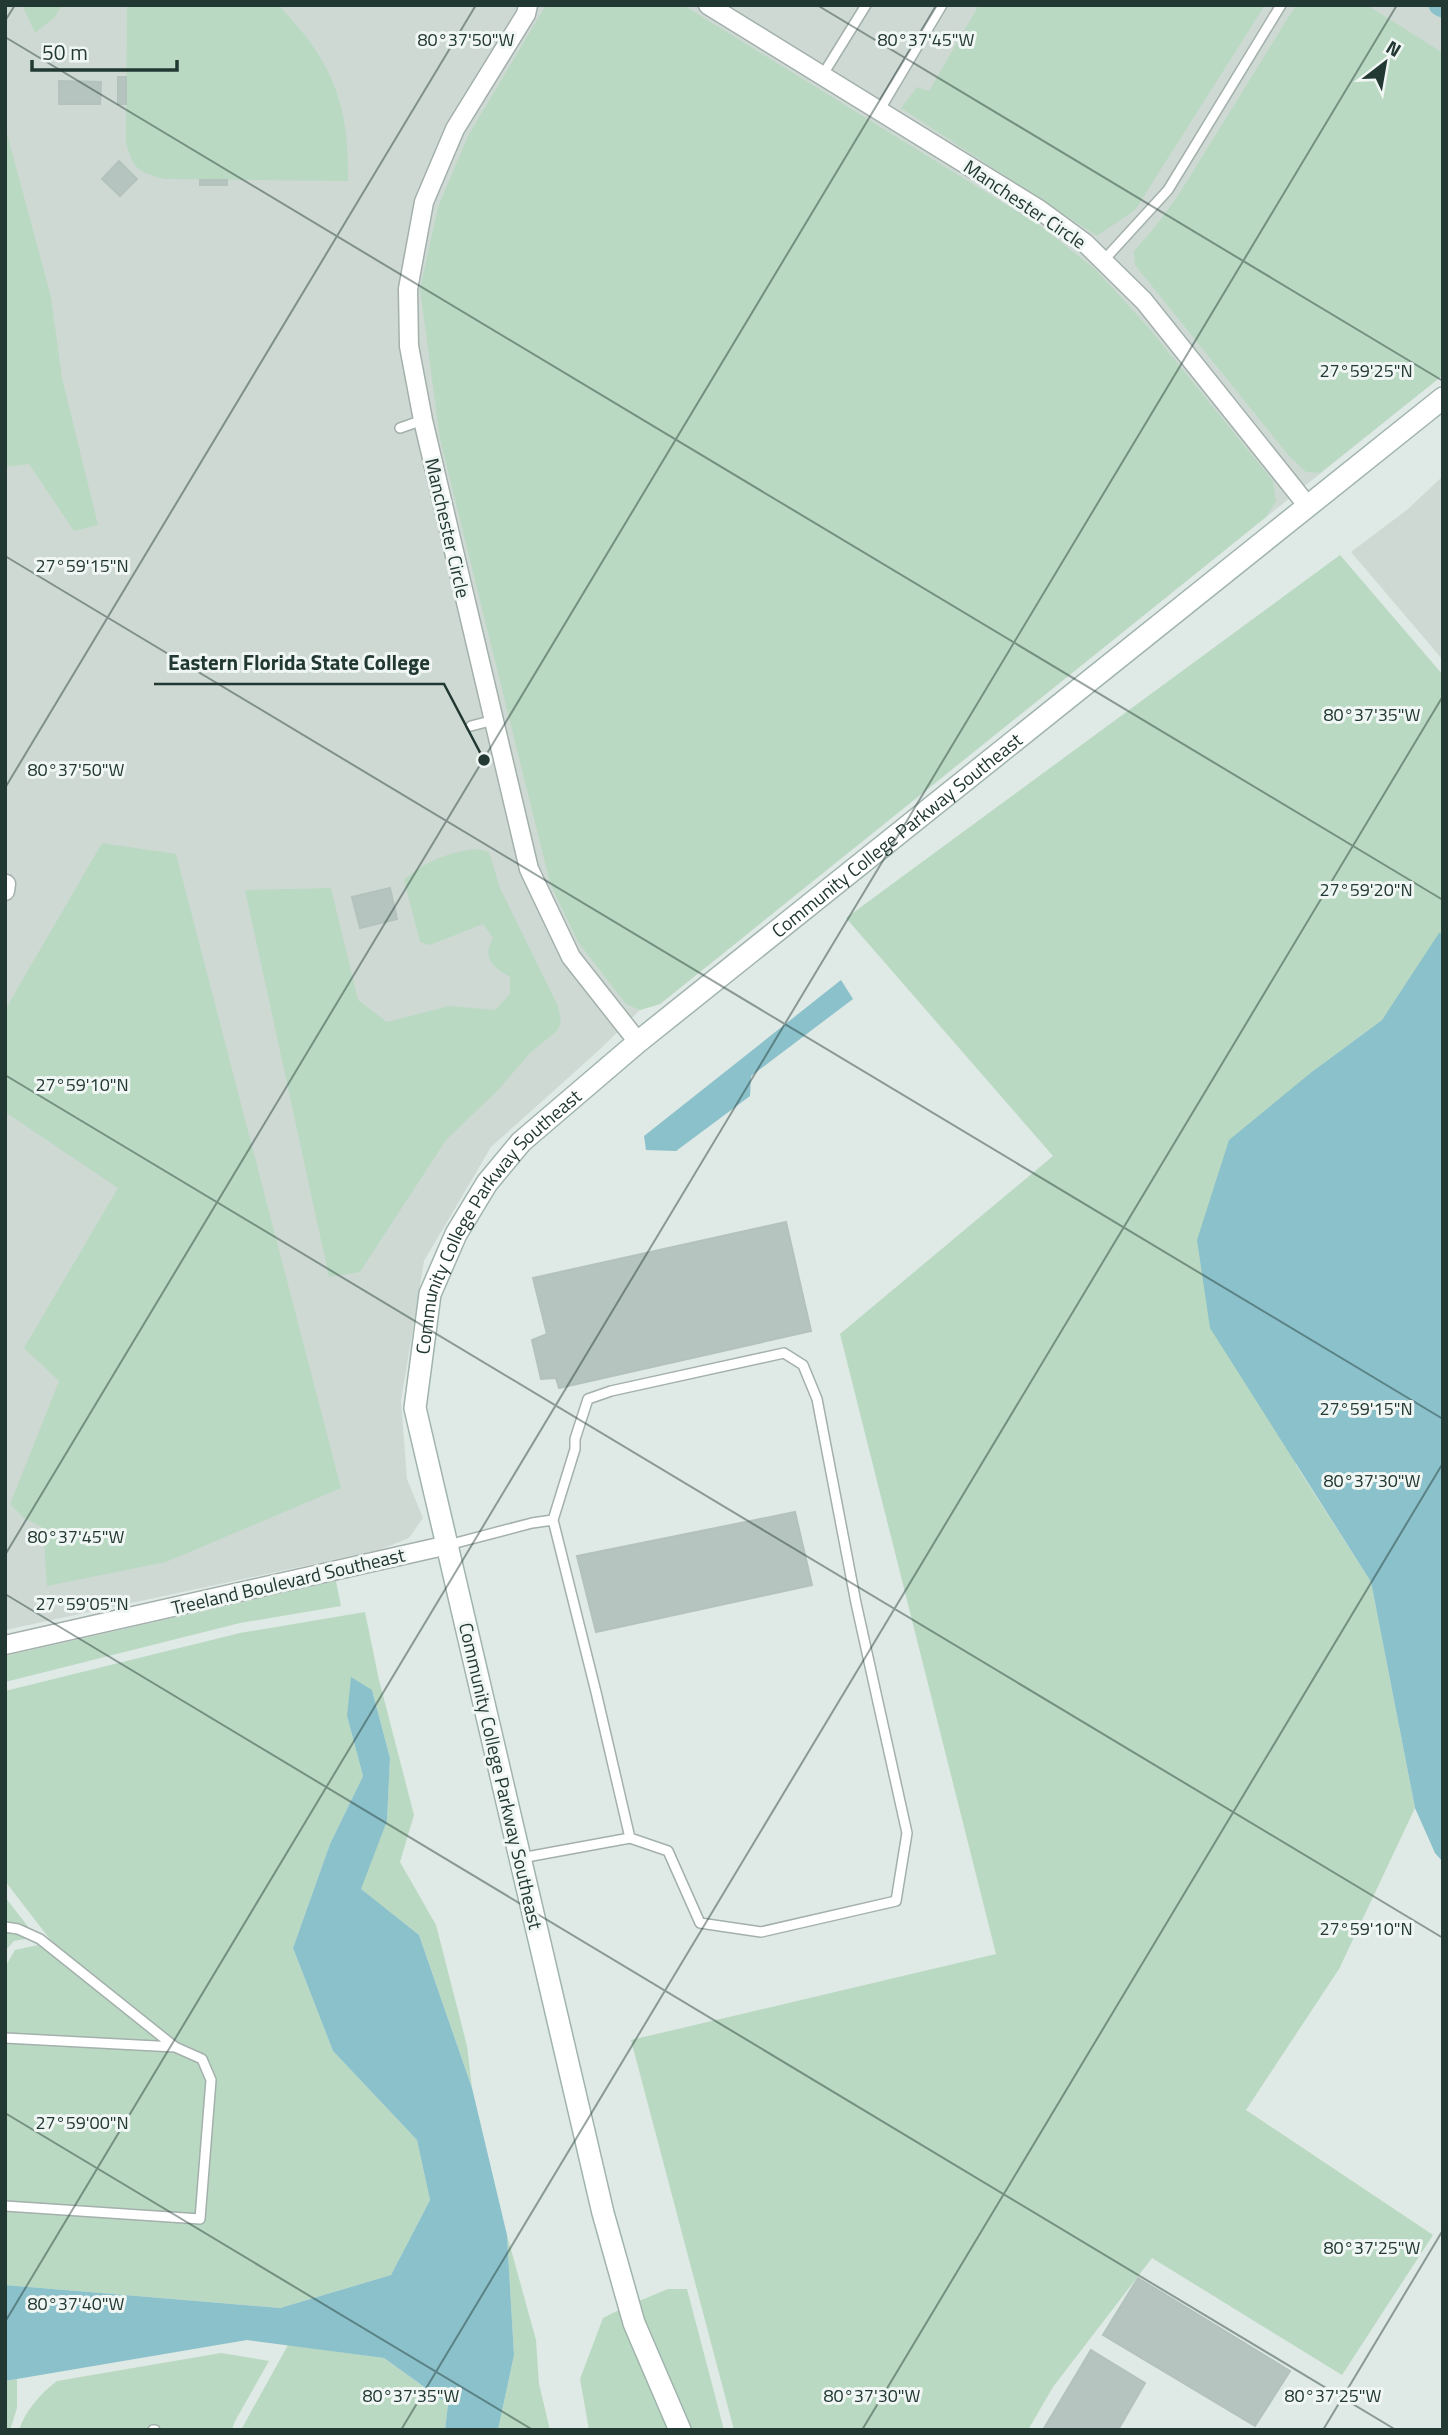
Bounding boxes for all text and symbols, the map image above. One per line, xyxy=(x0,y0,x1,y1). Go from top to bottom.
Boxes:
text: 80°37'50"W xyxy=(418,26,515,53)
text: 80°37'45"W xyxy=(878,26,975,53)
scale bar xyxy=(32,28,177,72)
north arrow xyxy=(1350,28,1420,98)
text: N xyxy=(1381,32,1407,64)
text: 50 m xyxy=(42,36,88,68)
street label: Manchester Circle xyxy=(958,152,1093,256)
text: 27°59'25"N xyxy=(1319,357,1413,384)
street label: Manchester Circle xyxy=(418,455,479,601)
text: 27°59'15"N xyxy=(35,552,129,579)
callout: Eastern Florida State College xyxy=(154,642,444,684)
text: Eastern Florida State College xyxy=(168,646,430,678)
text: 80°37'35"W xyxy=(1324,701,1421,728)
street label: Community College Parkway Southeast xyxy=(765,725,1028,944)
text: 80°37'50"W xyxy=(28,756,125,783)
text: 27°59'20"N xyxy=(1319,876,1413,903)
text: 27°59'10"N xyxy=(35,1071,129,1098)
street label: Community College Parkway Southeast xyxy=(407,1081,588,1356)
text: 27°59'15"N xyxy=(1319,1395,1413,1422)
text: 80°37'30"W xyxy=(1324,1467,1421,1494)
text: 80°37'45"W xyxy=(28,1523,125,1550)
street label: Treeland Boulevard Southeast xyxy=(168,1539,408,1622)
text: 27°59'05"N xyxy=(35,1590,129,1617)
street label: Community College Parkway Southeast xyxy=(452,1620,551,1932)
text: 27°59'10"N xyxy=(1319,1915,1413,1942)
text: 27°59'00"N xyxy=(35,2109,129,2136)
text: 80°37'25"W xyxy=(1324,2234,1421,2261)
text: 80°37'40"W xyxy=(28,2290,125,2317)
text: 80°37'35"W xyxy=(363,2382,460,2409)
text: 80°37'30"W xyxy=(824,2382,921,2409)
text: 80°37'25"W xyxy=(1285,2382,1382,2409)

